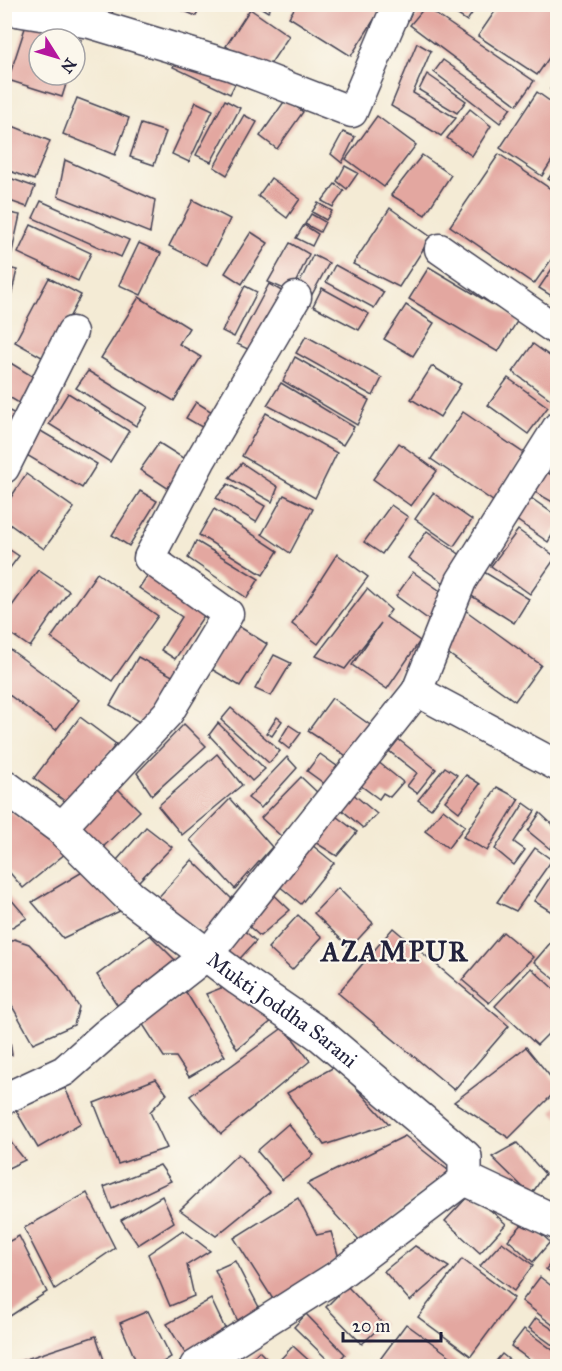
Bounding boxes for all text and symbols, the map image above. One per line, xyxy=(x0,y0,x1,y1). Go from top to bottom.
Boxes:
north arrow xyxy=(27,27,87,87)
text: N xyxy=(57,55,80,77)
district label: AZAMPUR xyxy=(319,935,469,968)
street label: Mukti Joddha Sarani xyxy=(202,947,363,1074)
scale bar xyxy=(343,1305,440,1343)
text: 20 m xyxy=(352,1315,390,1337)

